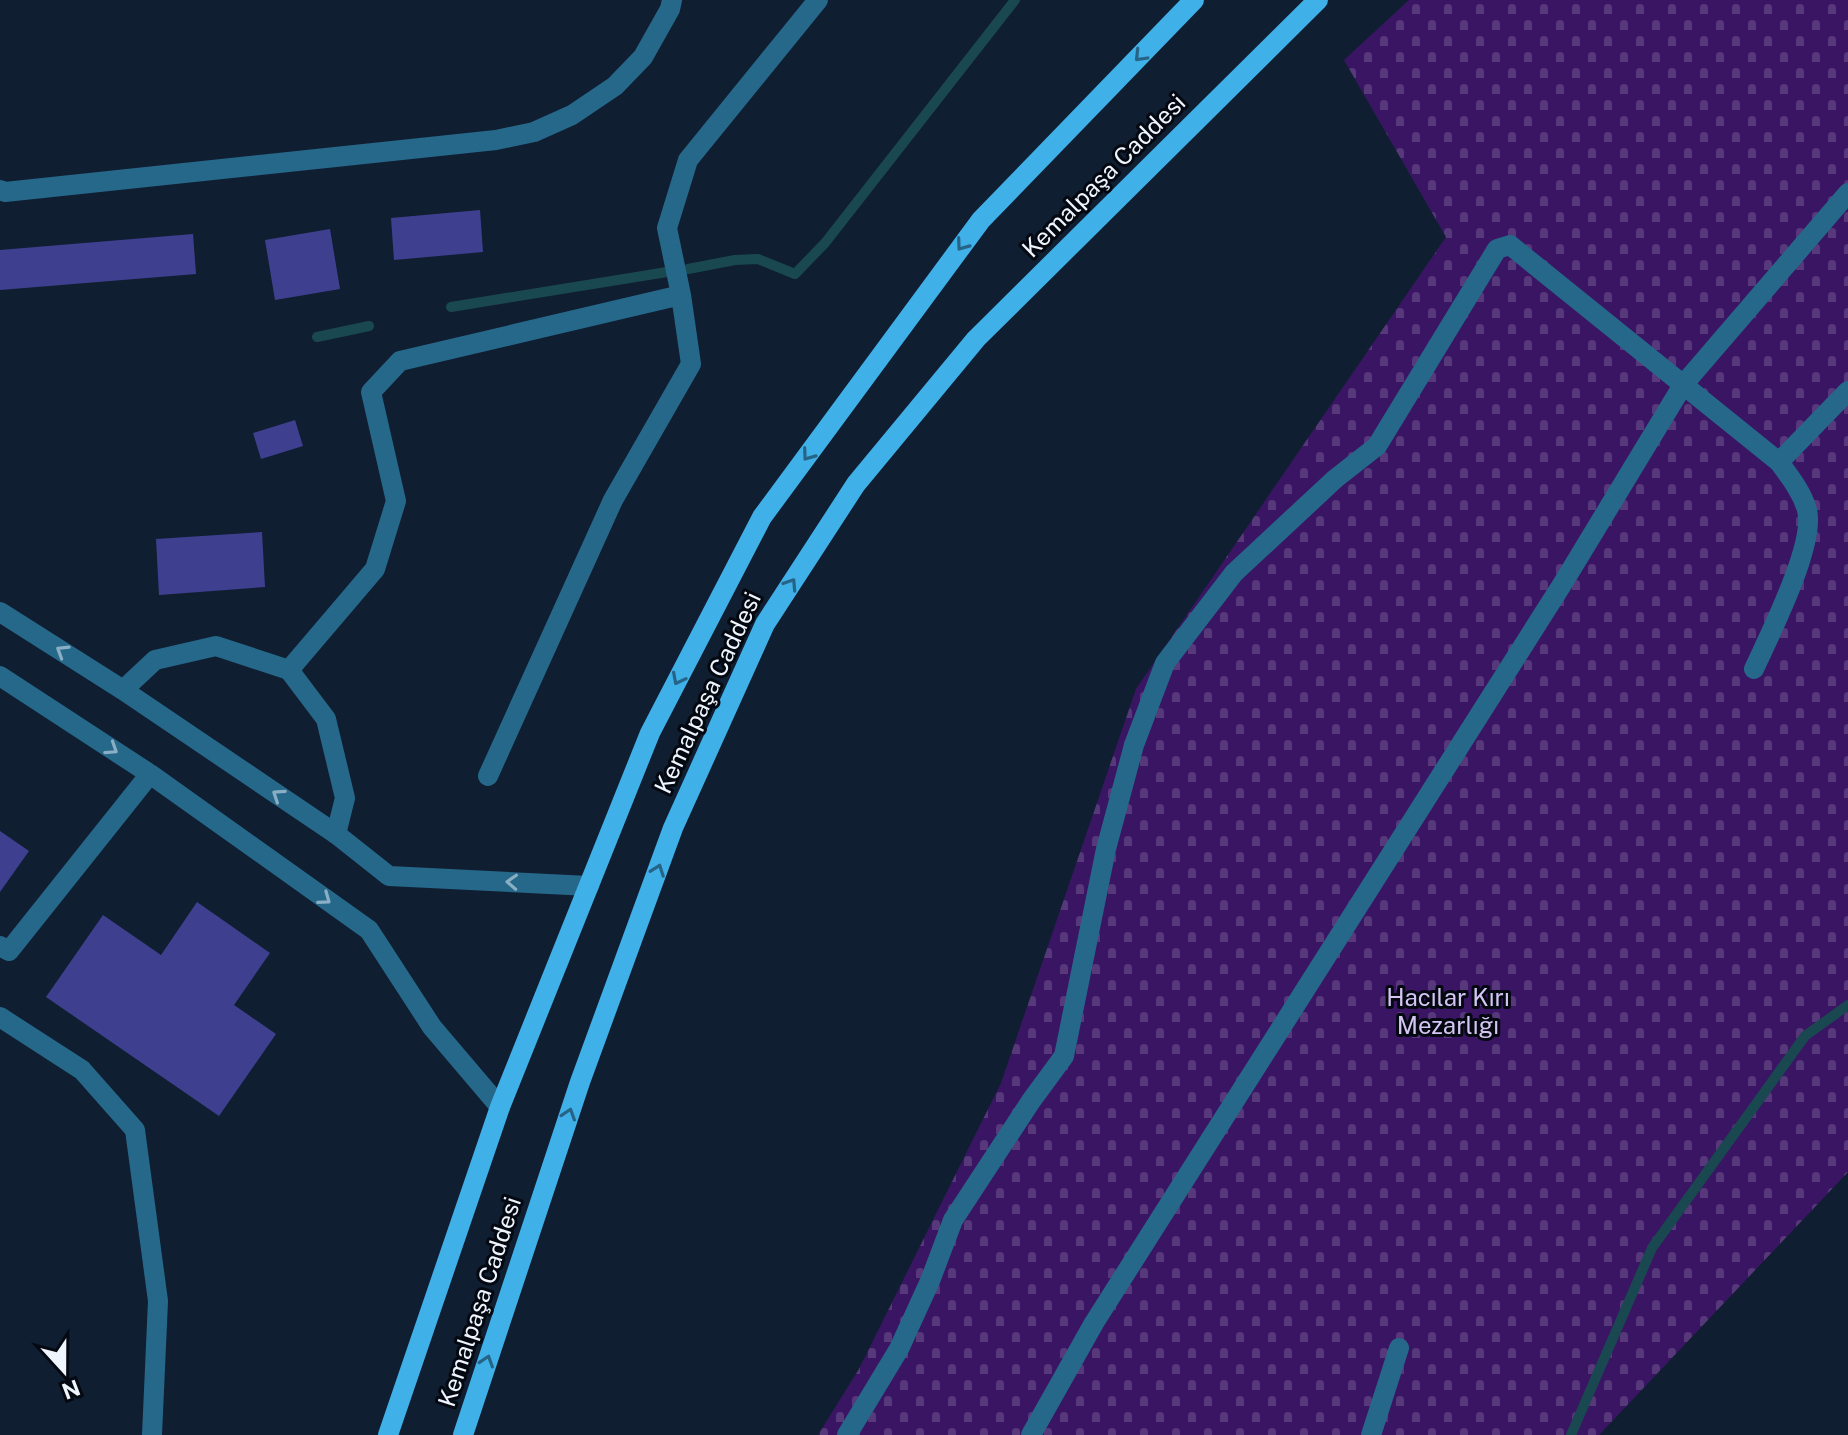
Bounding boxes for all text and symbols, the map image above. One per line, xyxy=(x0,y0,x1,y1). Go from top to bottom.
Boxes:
one-way arrow xyxy=(1135,47,1149,61)
street label: Kemalpaşa Caddesi xyxy=(1016,88,1191,263)
one-way arrow xyxy=(958,237,972,251)
one-way arrow xyxy=(803,446,818,460)
one-way arrow xyxy=(781,578,796,593)
street label: Kemalpaşa Caddesi xyxy=(648,587,766,798)
one-way arrow xyxy=(56,645,71,660)
one-way arrow xyxy=(672,671,687,685)
one-way arrow xyxy=(104,740,118,755)
one-way arrow xyxy=(273,789,287,804)
one-way arrow xyxy=(648,864,665,878)
one-way arrow xyxy=(505,874,518,891)
one-way arrow xyxy=(316,889,331,904)
park label: Hacılar Kırı Mezarlığı xyxy=(1386,983,1510,1039)
one-way arrow xyxy=(560,1108,576,1122)
street label: Kemalpaşa Caddesi xyxy=(432,1193,526,1410)
north arrow xyxy=(24,1331,104,1411)
one-way arrow xyxy=(478,1355,494,1369)
text: N xyxy=(58,1374,84,1405)

